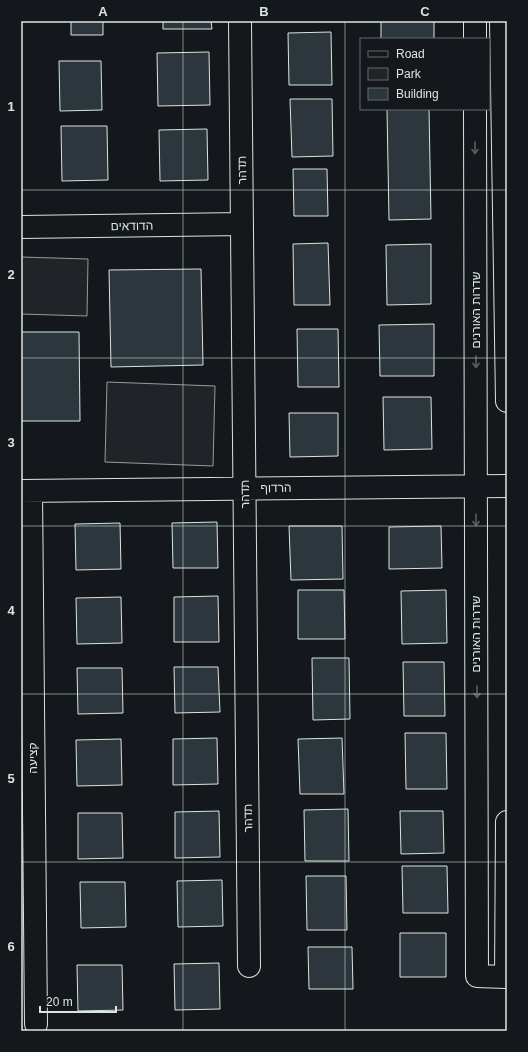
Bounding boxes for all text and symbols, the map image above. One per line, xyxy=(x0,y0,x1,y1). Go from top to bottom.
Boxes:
text: A xyxy=(98,4,108,19)
text: B xyxy=(259,4,269,19)
text: C xyxy=(420,4,430,19)
legend xyxy=(360,38,490,110)
text: Road xyxy=(396,47,425,61)
text: Park xyxy=(396,67,422,81)
text: Building xyxy=(396,87,439,101)
text: 1 xyxy=(7,99,15,114)
one-way arrow xyxy=(471,141,479,154)
street label: תדהר xyxy=(235,156,249,184)
street label: הדודאים xyxy=(111,219,153,233)
text: 2 xyxy=(7,267,15,282)
street label: שדרות האורנים xyxy=(469,271,483,348)
one-way arrow xyxy=(472,355,480,368)
text: 3 xyxy=(7,435,15,450)
street label: תדהר xyxy=(238,480,252,508)
street label: הרדוף xyxy=(260,481,292,495)
one-way arrow xyxy=(472,513,480,526)
street label: שדרות האורנים xyxy=(469,595,483,672)
text: 4 xyxy=(7,603,15,618)
one-way arrow xyxy=(473,685,481,698)
street label: קציעה xyxy=(26,742,40,774)
text: 5 xyxy=(7,771,15,786)
street label: תדהר xyxy=(241,804,255,832)
text: 6 xyxy=(7,939,15,954)
scale bar xyxy=(40,988,116,1014)
text: 20 m xyxy=(46,995,73,1009)

